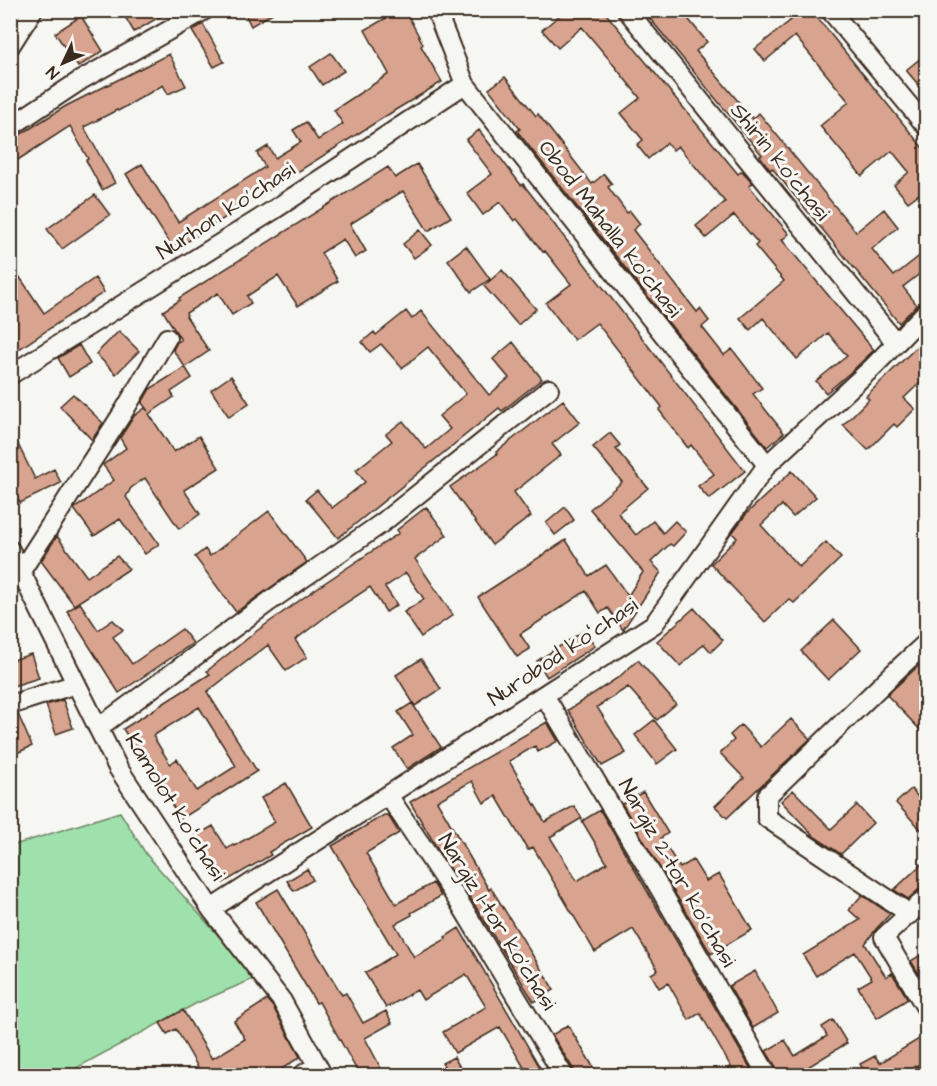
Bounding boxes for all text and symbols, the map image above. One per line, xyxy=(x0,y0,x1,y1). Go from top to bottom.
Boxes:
north arrow xyxy=(33,33,93,93)
text: N xyxy=(42,61,64,84)
street label: Shirin ko'chasi xyxy=(723,96,837,228)
street label: Obod Mahalla ko‘chasi xyxy=(531,134,689,324)
street label: Nurhon ko'chasi xyxy=(150,154,302,268)
street label: Nurobod koʻchasi xyxy=(482,590,644,714)
street label: Kamolot koʻchasi xyxy=(117,727,233,887)
street label: Nargiz 2-tor ko‘chasi xyxy=(609,773,744,973)
street label: Nargiz 1-tor ko‘chasi xyxy=(429,828,564,1017)

